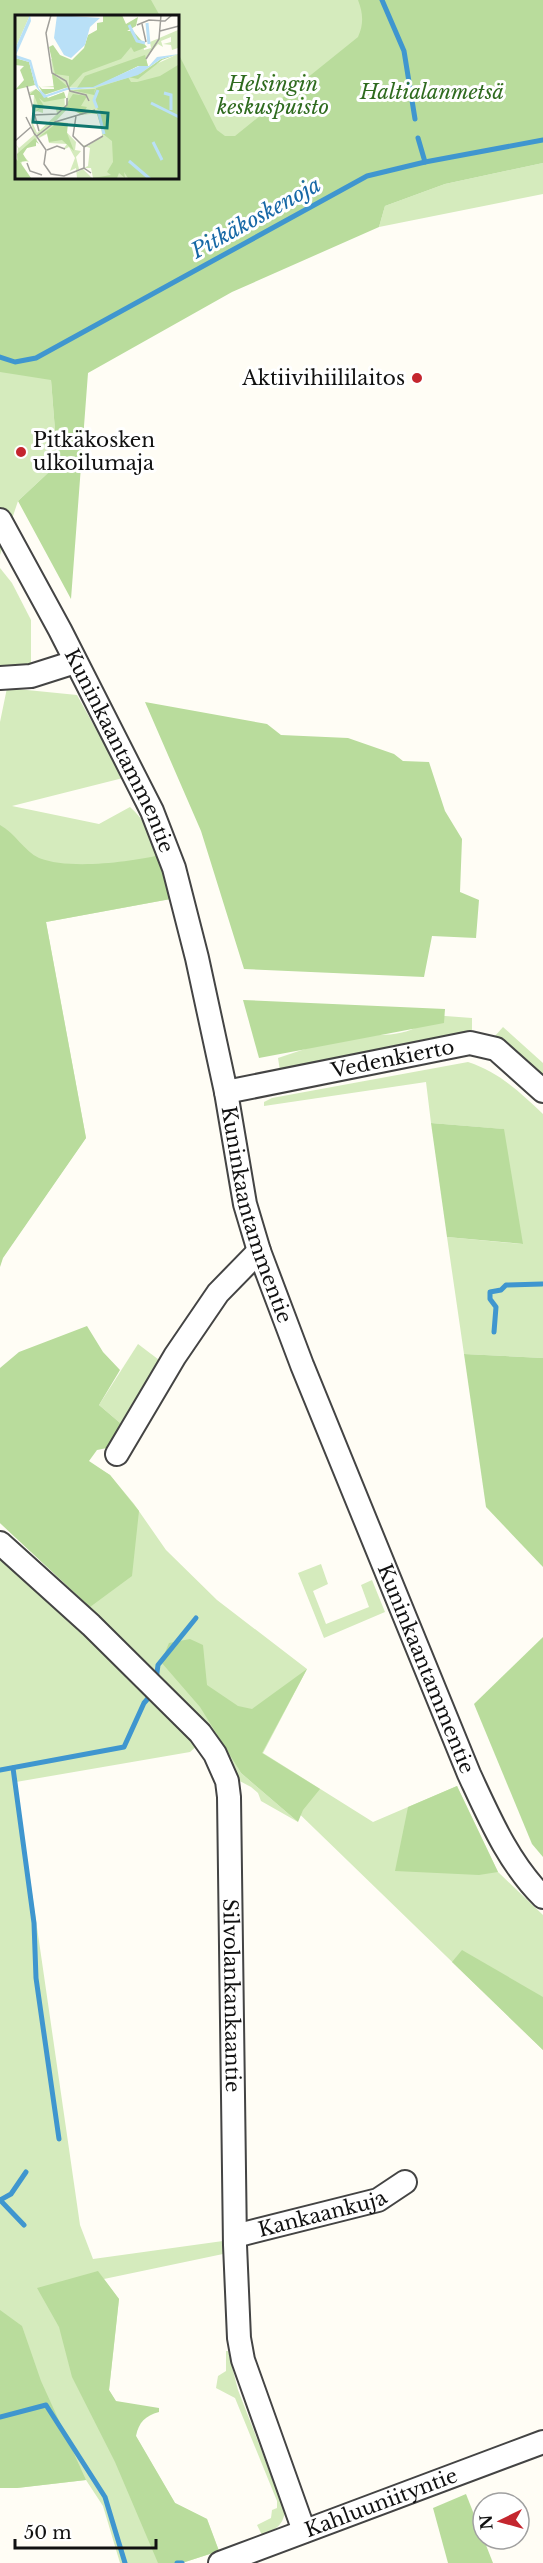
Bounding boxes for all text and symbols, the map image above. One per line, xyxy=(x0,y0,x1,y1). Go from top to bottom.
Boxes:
inset map xyxy=(15,15,178,178)
park label: Helsingin keskuspuisto xyxy=(216,72,329,119)
park label: Haltialanmetsä xyxy=(359,80,504,104)
water label: Pitkäkoskenoja xyxy=(186,172,325,265)
place label: Aktiivihiililaitos xyxy=(241,366,405,390)
marker: Aktiivihiililaitos xyxy=(410,371,424,385)
place label: Pitkäkosken ulkoilumaja xyxy=(33,428,155,475)
marker: Pitkäkosken ulkoilumaja xyxy=(14,445,28,459)
street label: Kuninkaantammentie xyxy=(60,645,179,856)
street label: Vedenkierto xyxy=(328,1034,456,1083)
street label: Kuninkaantammentie xyxy=(217,1104,297,1326)
street label: Kuninkaantammentie xyxy=(373,1560,480,1777)
street label: Silvolankankaantie xyxy=(218,1899,245,2093)
street label: Kankaankuja xyxy=(255,2185,392,2242)
street label: Kahluuniityntie xyxy=(301,2463,461,2542)
north arrow xyxy=(471,2491,531,2551)
scale bar xyxy=(15,2512,156,2550)
text: N xyxy=(475,2514,497,2531)
text: 50 m xyxy=(24,2522,72,2544)

